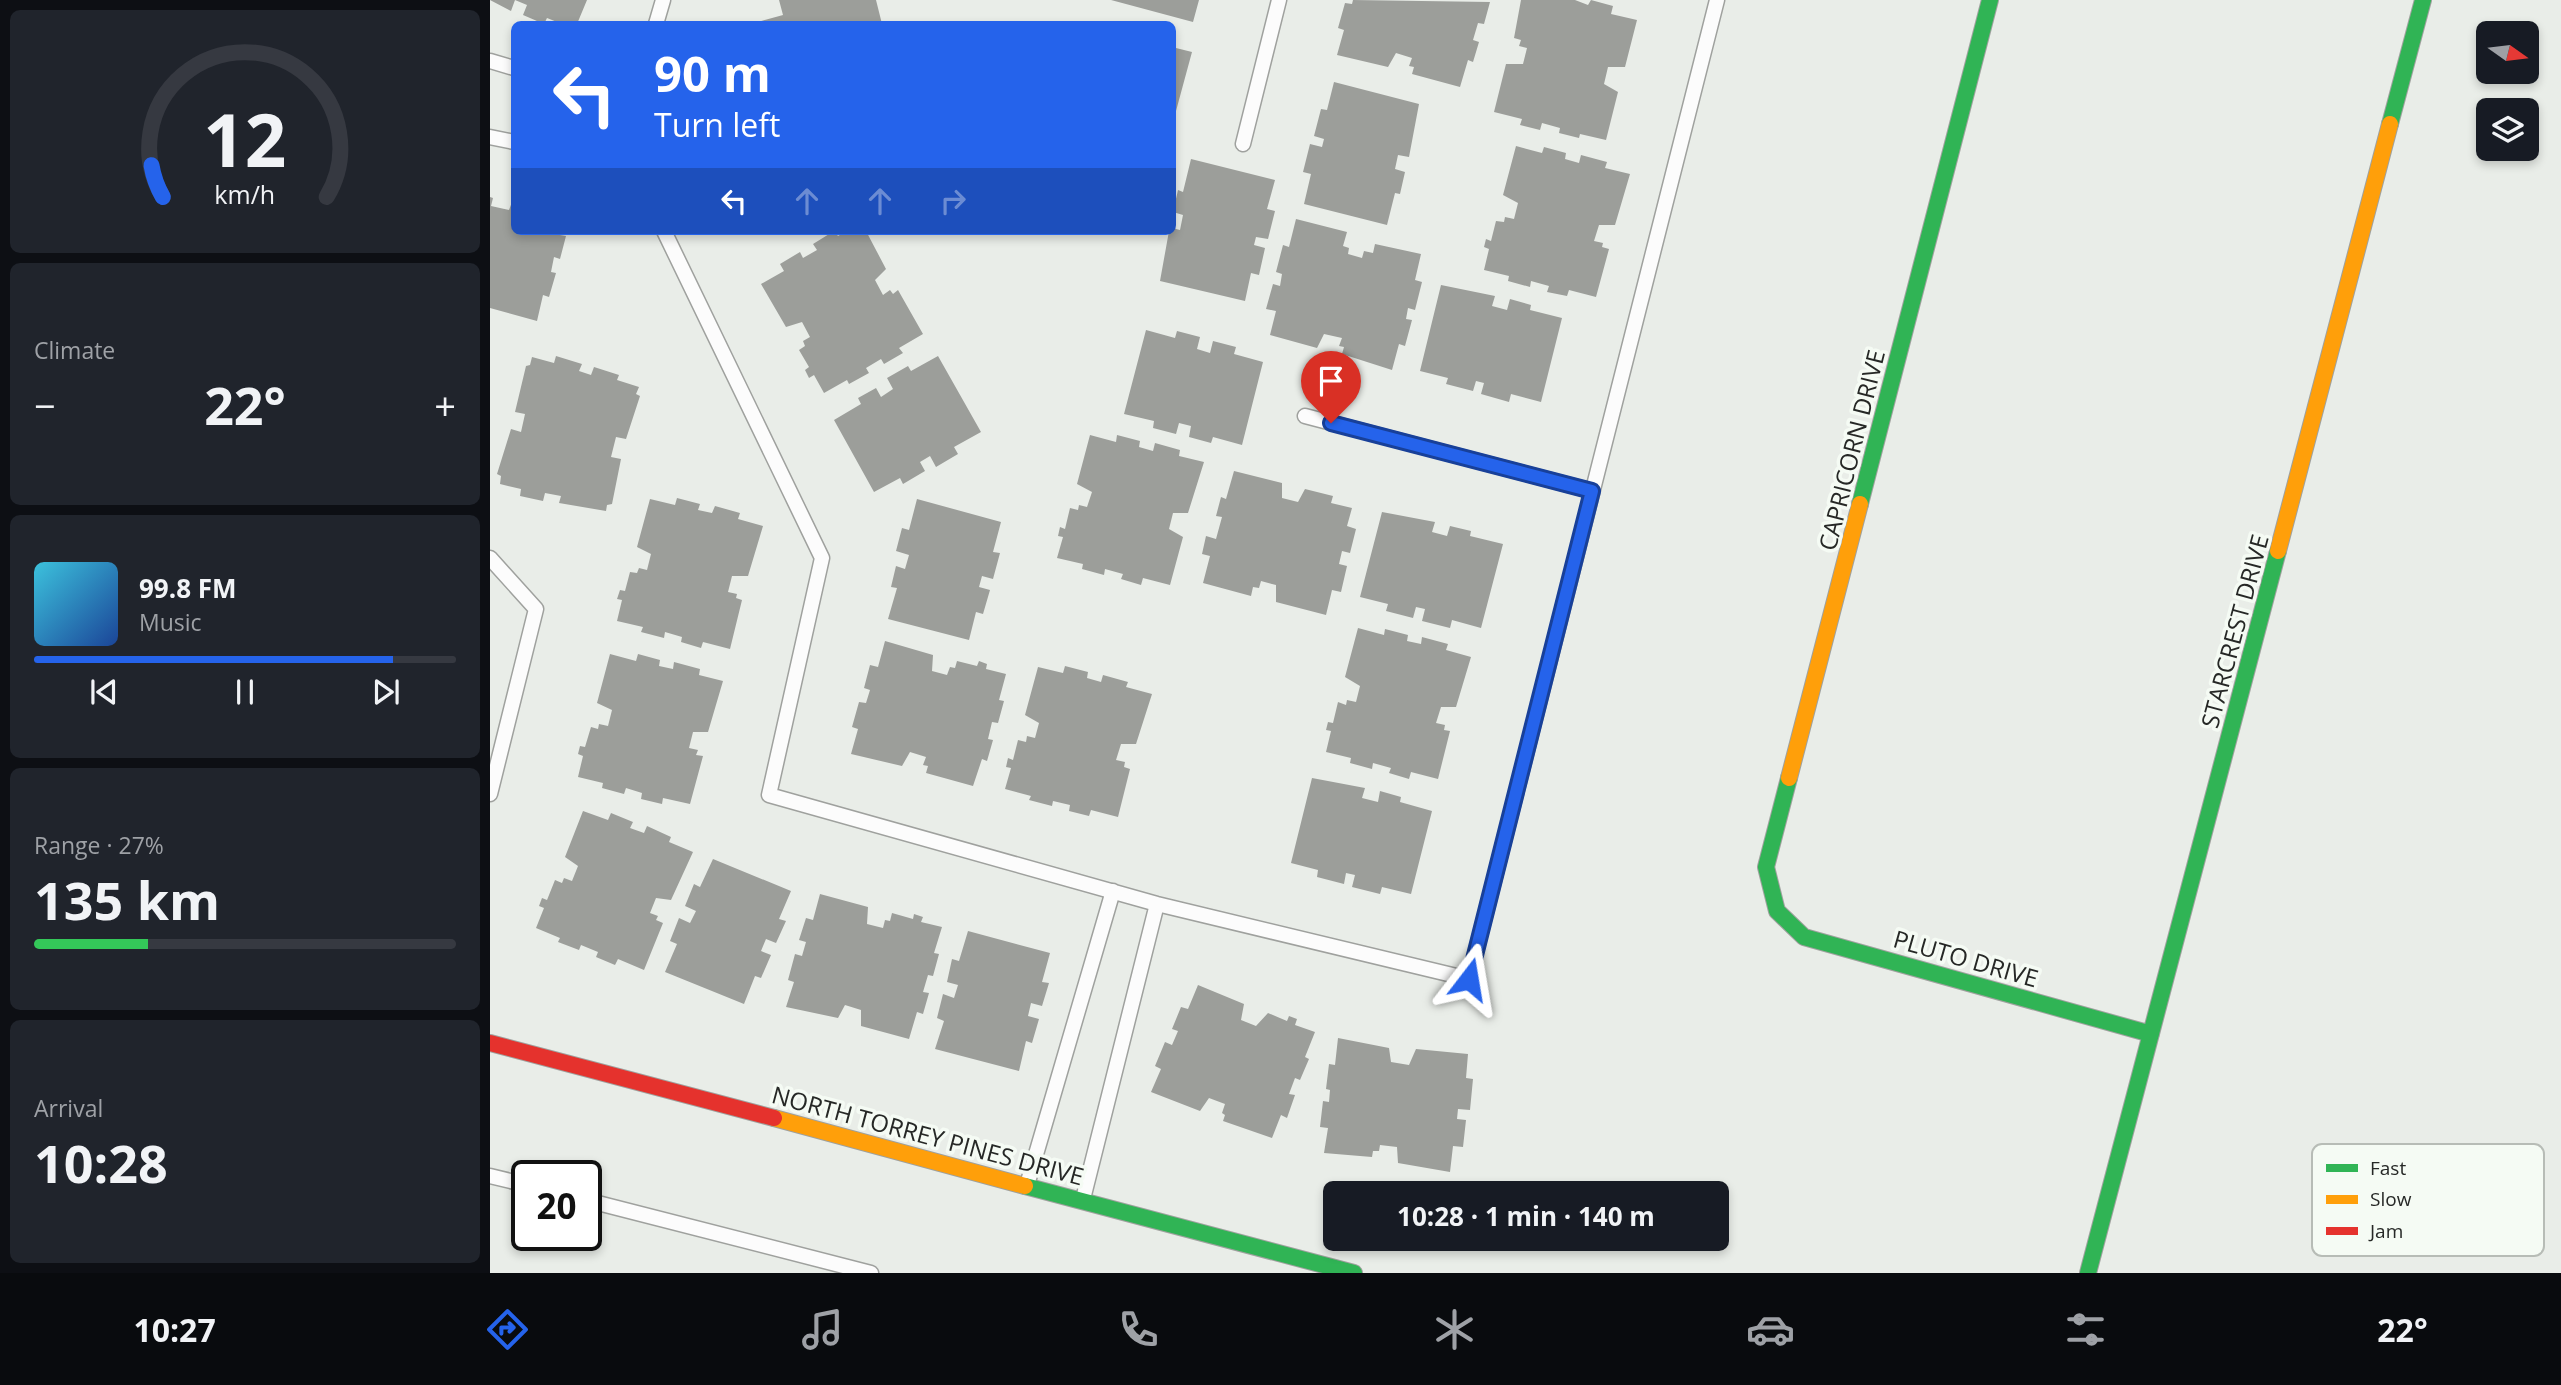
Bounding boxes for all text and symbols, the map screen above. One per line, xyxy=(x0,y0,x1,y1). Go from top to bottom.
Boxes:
north arrow xyxy=(2476,21,2539,84)
map controls xyxy=(2476,21,2539,161)
text: 90 m xyxy=(654,40,771,106)
icon: left xyxy=(539,49,630,140)
text: 12 xyxy=(203,90,287,189)
button: layers xyxy=(2476,98,2539,161)
text: Turn left xyxy=(654,103,780,146)
text: km/h xyxy=(215,177,275,211)
icon: left xyxy=(715,182,753,220)
icon: ahead xyxy=(788,182,826,220)
icon: ahead xyxy=(861,182,899,220)
icon: right xyxy=(934,182,972,220)
text: Climate xyxy=(34,334,115,366)
street label: CAPRICORN DRIVE xyxy=(1810,346,1892,554)
pin xyxy=(1301,351,1361,423)
icon: arrive xyxy=(1312,362,1350,400)
text: 22° xyxy=(204,369,286,440)
text: − xyxy=(34,379,56,431)
text: + xyxy=(434,379,456,431)
street label: STARCREST DRIVE xyxy=(2192,531,2276,731)
text: 99.8 FM xyxy=(139,570,237,606)
text: Music xyxy=(139,606,202,638)
icon: previous xyxy=(85,673,123,711)
icon: pause xyxy=(226,673,264,711)
icon: next xyxy=(367,673,405,711)
text: Range · 27% xyxy=(34,829,164,861)
text: 135 km xyxy=(34,864,220,935)
street label: PLUTO DRIVE xyxy=(1890,922,2042,994)
position arrow xyxy=(1432,942,1506,1016)
street label: NORTH TORREY PINES DRIVE xyxy=(768,1077,1088,1193)
text: Arrival xyxy=(34,1092,103,1124)
text: 10:28 xyxy=(34,1127,168,1198)
legend xyxy=(2312,1144,2544,1256)
text: Fast xyxy=(2370,1155,2406,1181)
speed limit sign: 20 xyxy=(511,1160,602,1251)
text: Slow xyxy=(2370,1186,2412,1212)
text: 10:28 · 1 min · 140 m xyxy=(1397,1198,1655,1234)
text: Jam xyxy=(2368,1218,2403,1244)
icon: directions xyxy=(483,1305,532,1354)
icon: music xyxy=(798,1305,847,1354)
icon: phone xyxy=(1114,1305,1163,1354)
icon: climate xyxy=(1430,1305,1479,1354)
icon: car xyxy=(1746,1305,1795,1354)
icon: filters xyxy=(2061,1305,2110,1354)
text: 10:27 xyxy=(133,1308,216,1351)
text: 22° xyxy=(2377,1308,2428,1351)

